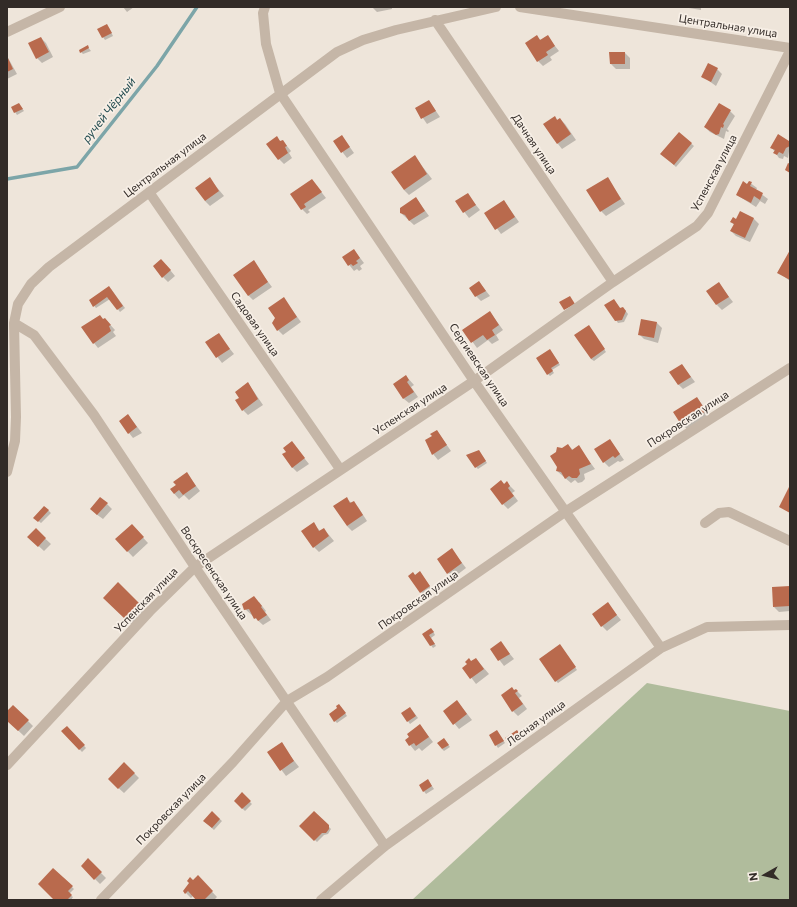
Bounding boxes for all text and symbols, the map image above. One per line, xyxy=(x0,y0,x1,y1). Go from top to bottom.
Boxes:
street label: Центральная улица xyxy=(678,12,778,40)
water label: ручей Чёрный xyxy=(79,75,139,145)
street label: Дачная улица xyxy=(509,111,559,177)
street label: Центральная улица xyxy=(121,130,209,200)
street label: Успенская улица xyxy=(688,132,740,214)
street label: Садовая улица xyxy=(228,289,282,359)
street label: Сергиевская улица xyxy=(446,321,512,409)
street label: Успенская улица xyxy=(371,380,449,438)
street label: Покровская улица xyxy=(645,388,731,450)
street label: Воскресенская улица xyxy=(178,524,250,622)
street label: Успенская улица xyxy=(112,565,180,635)
street label: Покровская улица xyxy=(376,567,460,633)
street label: Лесная улица xyxy=(504,697,568,749)
street label: Покровская улица xyxy=(133,770,209,848)
north arrow xyxy=(745,855,785,895)
text: N xyxy=(746,872,760,882)

